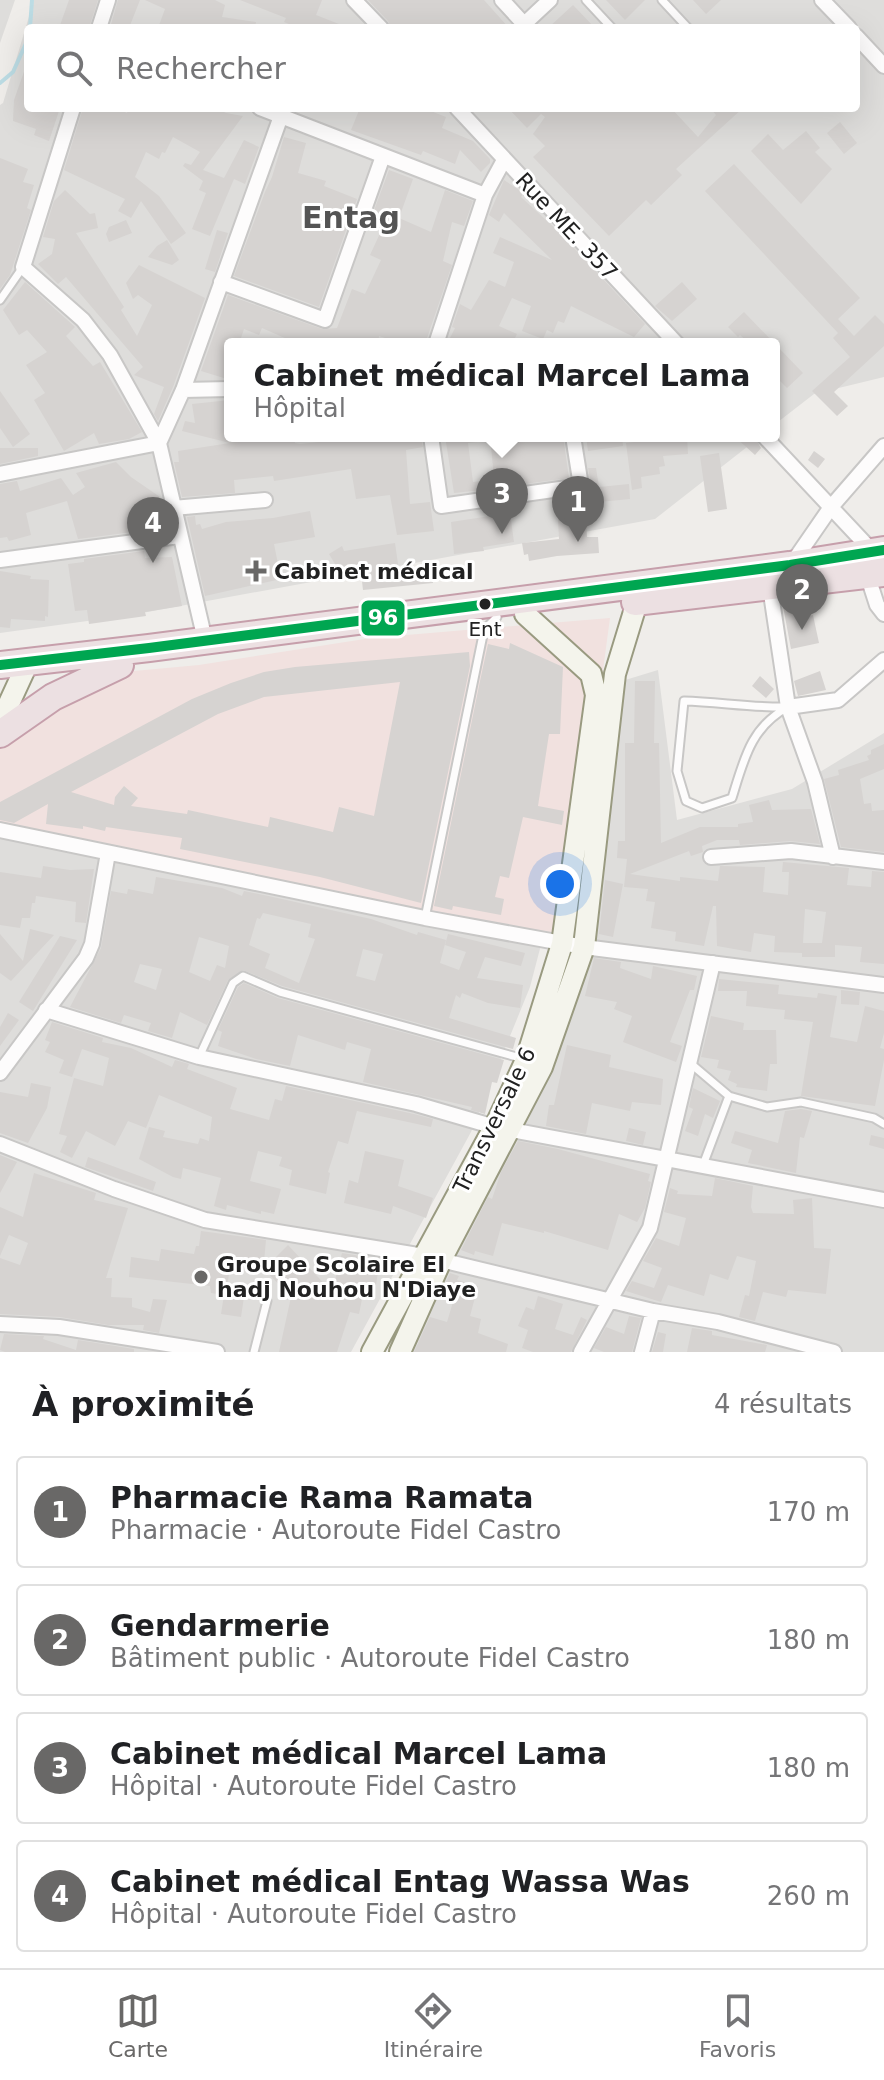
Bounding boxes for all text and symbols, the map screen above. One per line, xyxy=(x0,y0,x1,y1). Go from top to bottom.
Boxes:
search box xyxy=(24,24,860,112)
icon: search xyxy=(52,46,96,90)
text: Rechercher xyxy=(116,51,286,86)
street label: Rue ME. 357 xyxy=(511,167,623,285)
district label: Entag xyxy=(302,200,400,235)
popup xyxy=(224,338,780,442)
text: Cabinet médical Marcel Lama xyxy=(253,358,751,393)
text: Hôpital xyxy=(253,393,346,423)
pin: 3 xyxy=(476,468,528,534)
pin: 1 xyxy=(552,476,604,542)
pin: 4 xyxy=(127,497,179,563)
place label: Cabinet médical xyxy=(274,559,474,584)
marker: Cabinet médical xyxy=(245,560,267,582)
pin: 2 xyxy=(776,564,828,630)
marker: Ent xyxy=(477,596,493,612)
line badge: 96 xyxy=(360,599,406,637)
text: 96 xyxy=(368,605,398,630)
place label: Ent xyxy=(468,617,502,641)
your location xyxy=(540,864,580,904)
street label: Transversale 6 xyxy=(448,1043,541,1198)
place label: Groupe Scolaire El hadj Nouhou N'Diaye xyxy=(217,1252,476,1302)
marker: Groupe Scolaire El hadj Nouhou N'Diaye xyxy=(192,1268,210,1286)
text: À proximité xyxy=(32,1384,255,1424)
text: 4 résultats xyxy=(714,1389,852,1419)
text: Pharmacie Rama Ramata xyxy=(110,1480,533,1515)
text: 1 xyxy=(51,1497,69,1527)
text: 170 m xyxy=(767,1497,850,1527)
text: Pharmacie · Autoroute Fidel Castro xyxy=(110,1515,561,1545)
text: Gendarmerie xyxy=(110,1608,330,1643)
text: 2 xyxy=(51,1625,69,1655)
text: 180 m xyxy=(767,1625,850,1655)
text: Bâtiment public · Autoroute Fidel Castro xyxy=(110,1643,630,1673)
text: Cabinet médical Marcel Lama xyxy=(110,1736,607,1771)
text: 3 xyxy=(51,1753,69,1783)
text: 180 m xyxy=(767,1753,850,1783)
text: Hôpital · Autoroute Fidel Castro xyxy=(110,1771,517,1801)
text: Cabinet médical Entag Wassa Was xyxy=(110,1864,690,1899)
text: 4 xyxy=(51,1881,69,1911)
text: 260 m xyxy=(767,1881,850,1911)
text: Hôpital · Autoroute Fidel Castro xyxy=(110,1899,517,1929)
tab: Carte xyxy=(108,1989,168,2062)
tab: Itinéraire xyxy=(384,1989,483,2062)
tab: Favoris xyxy=(699,1989,776,2062)

